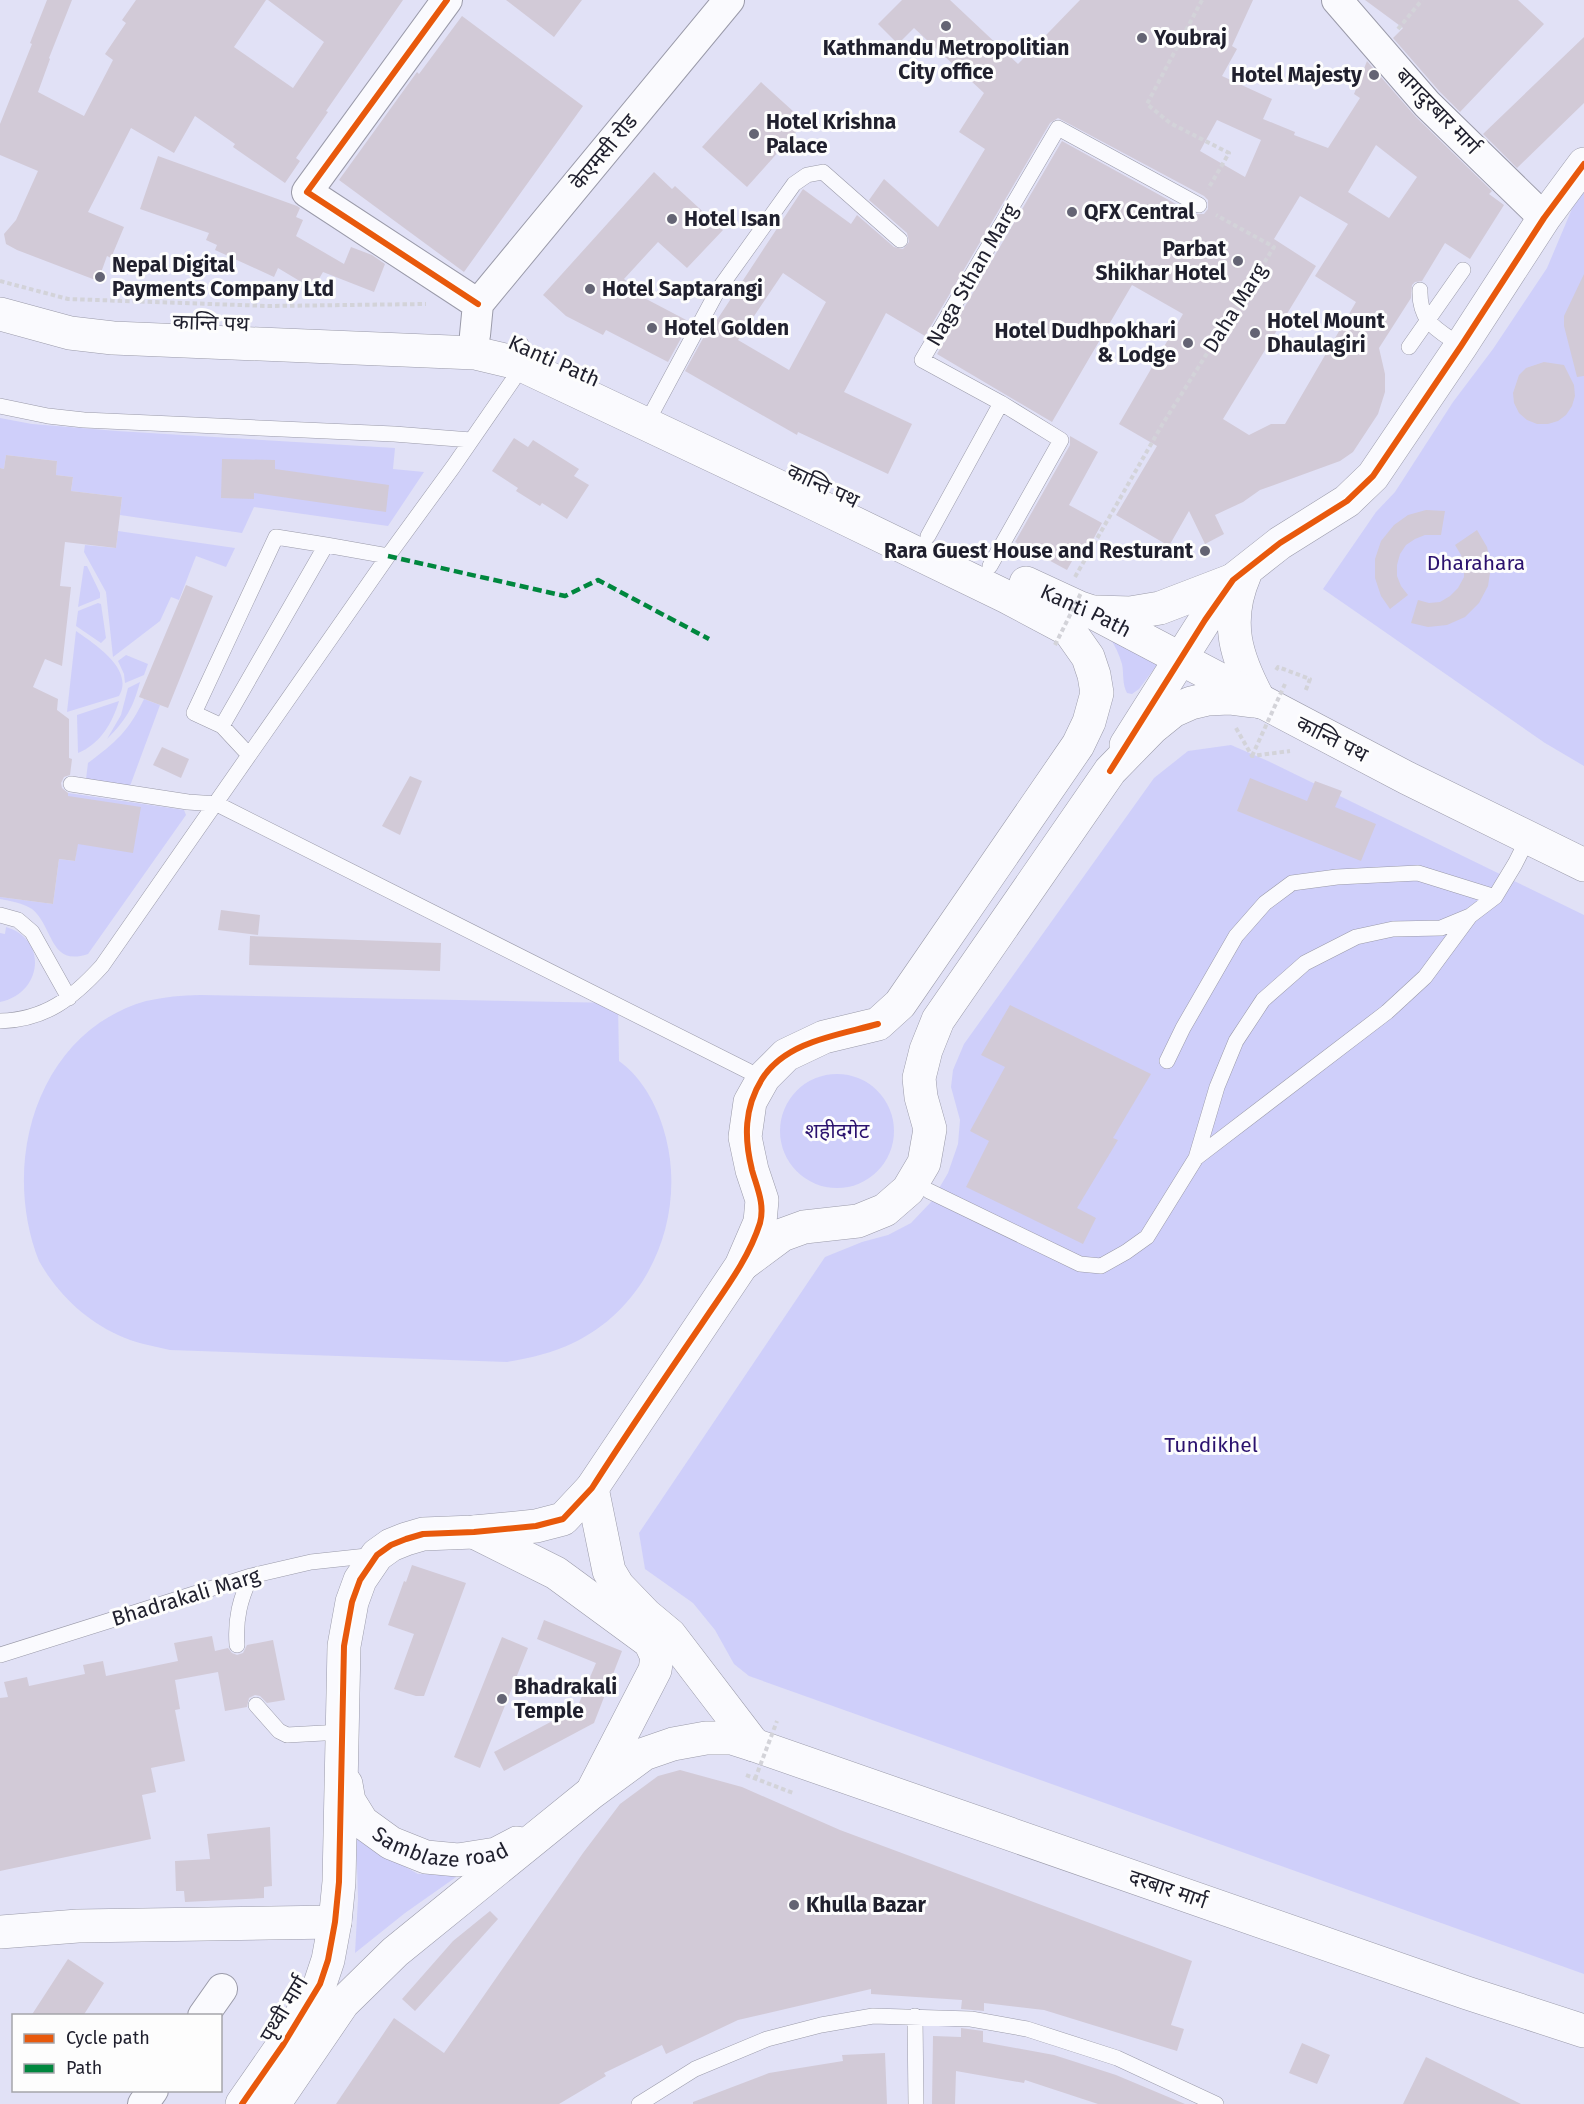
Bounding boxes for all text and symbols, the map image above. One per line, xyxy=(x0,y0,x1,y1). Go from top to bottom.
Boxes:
marker: Kathmandu Metropolitian City office xyxy=(939,19,953,33)
place label: Youbraj xyxy=(1153,25,1227,51)
marker: Youbraj xyxy=(1135,31,1149,45)
place label: Kathmandu Metropolitian City office xyxy=(823,35,1069,85)
place label: Hotel Majesty xyxy=(1231,62,1362,88)
street label: बागदुरबार मार्ग xyxy=(1390,62,1487,161)
marker: Hotel Majesty xyxy=(1367,68,1381,82)
street label: केएमसी रोड xyxy=(565,108,644,195)
place label: Hotel Krishna Palace xyxy=(766,109,896,159)
marker: Hotel Krishna Palace xyxy=(747,127,761,141)
street label: Naga Sthan Marg xyxy=(921,199,1023,351)
place label: QFX Central xyxy=(1084,199,1195,225)
marker: QFX Central xyxy=(1065,205,1079,219)
place label: Hotel Isan xyxy=(684,206,781,232)
marker: Hotel Isan xyxy=(665,212,679,226)
place label: Parbat Shikhar Hotel xyxy=(1096,236,1227,286)
place label: Nepal Digital Payments Company Ltd xyxy=(112,252,334,302)
marker: Parbat Shikhar Hotel xyxy=(1231,254,1245,268)
street label: Daha Marg xyxy=(1197,258,1273,358)
marker: Nepal Digital Payments Company Ltd xyxy=(93,270,107,284)
place label: Hotel Saptarangi xyxy=(602,276,763,302)
marker: Hotel Saptarangi xyxy=(583,282,597,296)
place label: Hotel Mount Dhaulagiri xyxy=(1267,308,1386,358)
street label: कान्ति पथ xyxy=(172,309,250,337)
place label: Hotel Golden xyxy=(664,315,789,341)
place label: Hotel Dudhpokhari & Lodge xyxy=(994,318,1176,368)
marker: Hotel Golden xyxy=(645,321,659,335)
marker: Hotel Mount Dhaulagiri xyxy=(1248,326,1262,340)
street label: Kanti Path xyxy=(504,329,604,393)
marker: Hotel Dudhpokhari & Lodge xyxy=(1181,336,1195,350)
street label: कान्ति पथ xyxy=(783,458,864,514)
place label: Rara Guest House and Resturant xyxy=(884,538,1194,564)
marker: Rara Guest House and Resturant xyxy=(1198,544,1212,558)
park label: Dharahara xyxy=(1427,550,1525,576)
street label: Kanti Path xyxy=(1036,578,1136,643)
street label: कान्ति पथ xyxy=(1292,710,1372,768)
park label: शहीदगेट xyxy=(805,1118,870,1144)
park label: Tundikhel xyxy=(1164,1432,1258,1458)
street label: Bhadrakali Marg xyxy=(109,1562,263,1632)
place label: Bhadrakali Temple xyxy=(514,1674,617,1724)
marker: Bhadrakali Temple xyxy=(495,1692,509,1706)
street label: Samblaze road xyxy=(367,1821,513,1873)
street label: दरबार मार्ग xyxy=(1125,1863,1212,1915)
place label: Khulla Bazar xyxy=(806,1892,927,1918)
marker: Khulla Bazar xyxy=(787,1898,801,1912)
street label: पृथ्वी मार्ग xyxy=(254,1970,314,2047)
legend xyxy=(12,2014,222,2092)
text: Cycle path xyxy=(66,2027,150,2049)
text: Path xyxy=(66,2057,102,2079)

